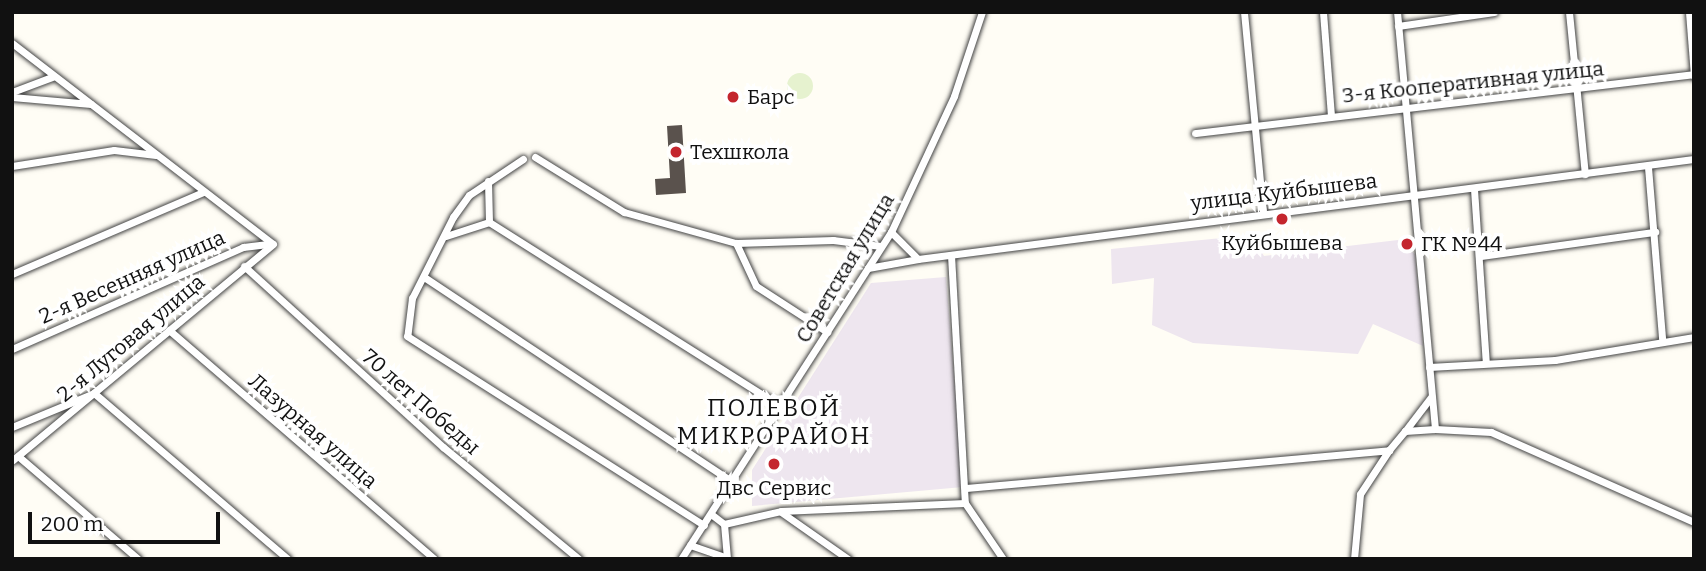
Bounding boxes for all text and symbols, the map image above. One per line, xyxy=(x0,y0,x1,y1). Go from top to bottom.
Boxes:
street label: 3-я Кооперативная улица xyxy=(1341,56,1605,108)
place label: Барс xyxy=(747,84,794,110)
marker: Барс xyxy=(725,89,741,105)
place label: Техшкола xyxy=(690,139,789,165)
marker: Техшкола xyxy=(668,144,684,160)
street label: улица Куйбышева xyxy=(1189,168,1379,216)
street label: Советская улица xyxy=(790,189,900,347)
marker: Куйбышева xyxy=(1274,211,1290,227)
street label: 2-я Весенняя улица xyxy=(35,225,229,329)
place label: Куйбышева xyxy=(1221,230,1343,256)
place label: ГК №44 xyxy=(1421,231,1502,257)
marker: ГК №44 xyxy=(1399,236,1415,252)
street label: 2-я Луговая улица xyxy=(52,269,210,407)
street label: 70 лет Победы xyxy=(357,344,485,460)
street label: Лазурная улица xyxy=(243,368,383,494)
district label: ПОЛЕВОЙ МИКРОРАЙОН xyxy=(678,395,870,451)
marker: Двс Сервис xyxy=(766,456,782,472)
place label: Двс Сервис xyxy=(717,475,831,501)
scale bar xyxy=(32,498,224,542)
text: 200 m xyxy=(41,511,104,537)

